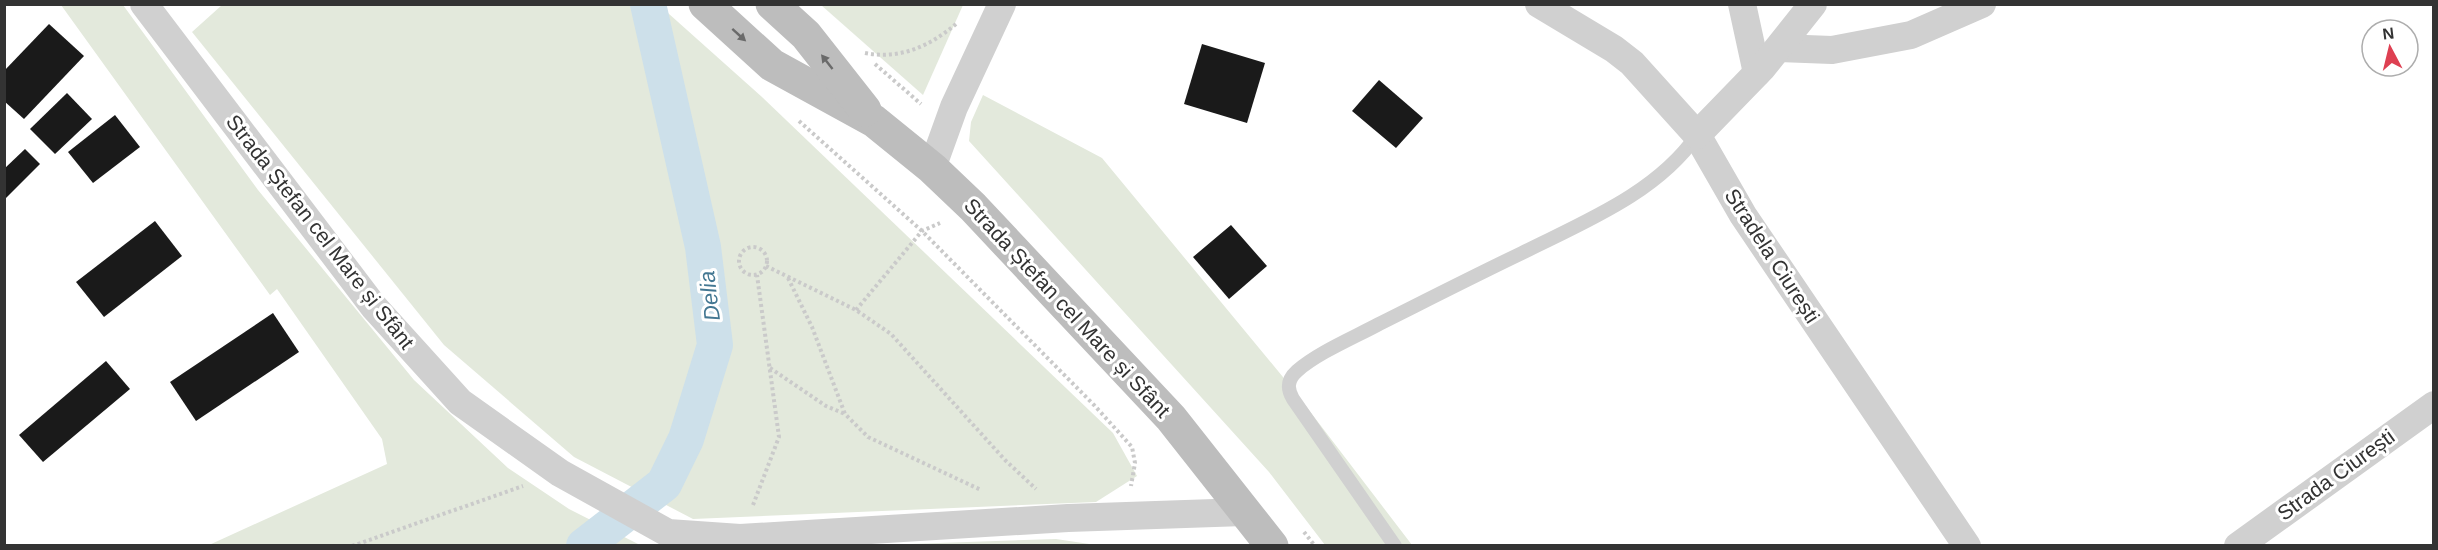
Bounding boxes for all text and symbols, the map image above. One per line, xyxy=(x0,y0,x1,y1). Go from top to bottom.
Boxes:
north arrow xyxy=(2360,18,2420,78)
text: N xyxy=(2381,24,2395,43)
one-way arrow xyxy=(731,28,746,41)
one-way arrow xyxy=(821,54,833,69)
street label: Strada Ștefan cel Mare și Sfânt xyxy=(222,110,419,353)
street label: Stradela Ciurești xyxy=(1721,184,1824,327)
street label: Strada Ștefan cel Mare și Sfânt xyxy=(960,194,1175,422)
water label: Delia xyxy=(694,270,725,322)
street label: Strada Ciurești xyxy=(2273,424,2399,525)

